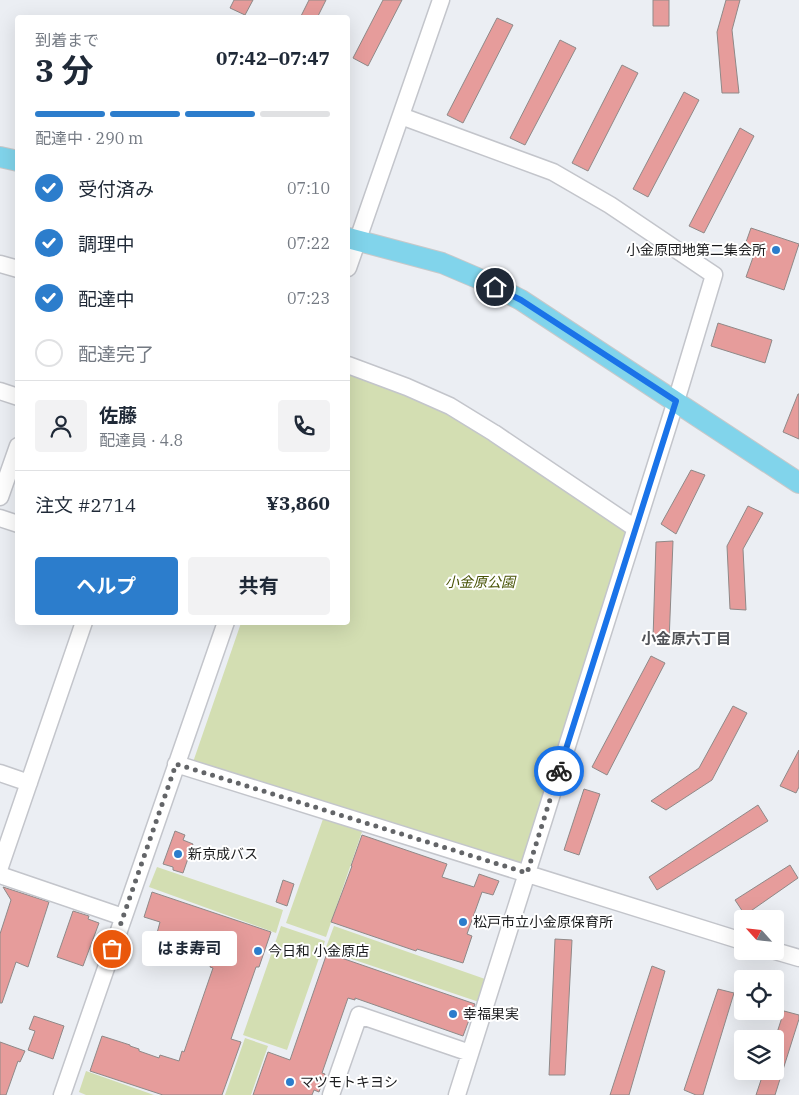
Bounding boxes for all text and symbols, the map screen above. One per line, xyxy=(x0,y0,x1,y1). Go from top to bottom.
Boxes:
text: 到着まで xyxy=(35,30,99,50)
text: 07:42–07:47 xyxy=(216,46,330,70)
text: 3 分 xyxy=(35,49,94,91)
text: 配達中 · 290 m xyxy=(35,128,143,148)
icon: check xyxy=(35,174,63,202)
text: 受付済み xyxy=(78,177,154,201)
text: 07:10 xyxy=(287,178,330,198)
icon: check xyxy=(35,229,63,257)
text: 調理中 xyxy=(78,232,135,256)
text: 07:22 xyxy=(287,233,330,253)
place label: 小金原団地第二集会所 xyxy=(626,241,766,259)
marker: 小金原団地第二集会所 xyxy=(770,244,782,256)
pin xyxy=(474,266,516,308)
icon: home xyxy=(481,273,509,301)
icon: check xyxy=(35,284,63,312)
text: 配達中 xyxy=(78,287,135,311)
text: 07:23 xyxy=(287,288,330,308)
text: 配達完了 xyxy=(78,342,154,366)
button: person xyxy=(35,400,87,452)
button: phone xyxy=(278,400,330,452)
text: 佐藤 xyxy=(99,403,137,427)
text: 配達員 · 4.8 xyxy=(99,430,183,450)
text: ¥3,860 xyxy=(266,491,330,515)
text: 注文 #2714 xyxy=(35,493,136,517)
button: ヘルプ xyxy=(35,557,178,615)
button: 共有 xyxy=(188,557,330,615)
park label: 小金原公園 xyxy=(445,573,517,591)
district label: 小金原六丁目 xyxy=(641,629,731,648)
courier xyxy=(534,746,584,796)
icon: bike xyxy=(545,757,573,785)
place label: 新京成バス xyxy=(188,845,258,863)
marker: 新京成バス xyxy=(172,848,184,860)
north arrow xyxy=(734,910,784,960)
map controls xyxy=(734,910,784,1080)
place label: 松戸市立小金原保育所 xyxy=(473,913,613,931)
marker: 松戸市立小金原保育所 xyxy=(457,916,469,928)
pin xyxy=(91,928,133,970)
callout: はま寿司 xyxy=(142,932,237,966)
icon: bag xyxy=(98,935,126,963)
text: はま寿司 xyxy=(157,938,222,958)
place label: 今日和 小金原店 xyxy=(268,942,369,960)
marker: 今日和 小金原店 xyxy=(252,945,264,957)
button: locate xyxy=(734,970,784,1020)
place label: 幸福果実 xyxy=(463,1005,519,1023)
marker: 幸福果実 xyxy=(447,1008,459,1020)
button: layers xyxy=(734,1030,784,1080)
place label: マツモトキヨシ xyxy=(300,1073,398,1091)
marker: マツモトキヨシ xyxy=(284,1076,296,1088)

